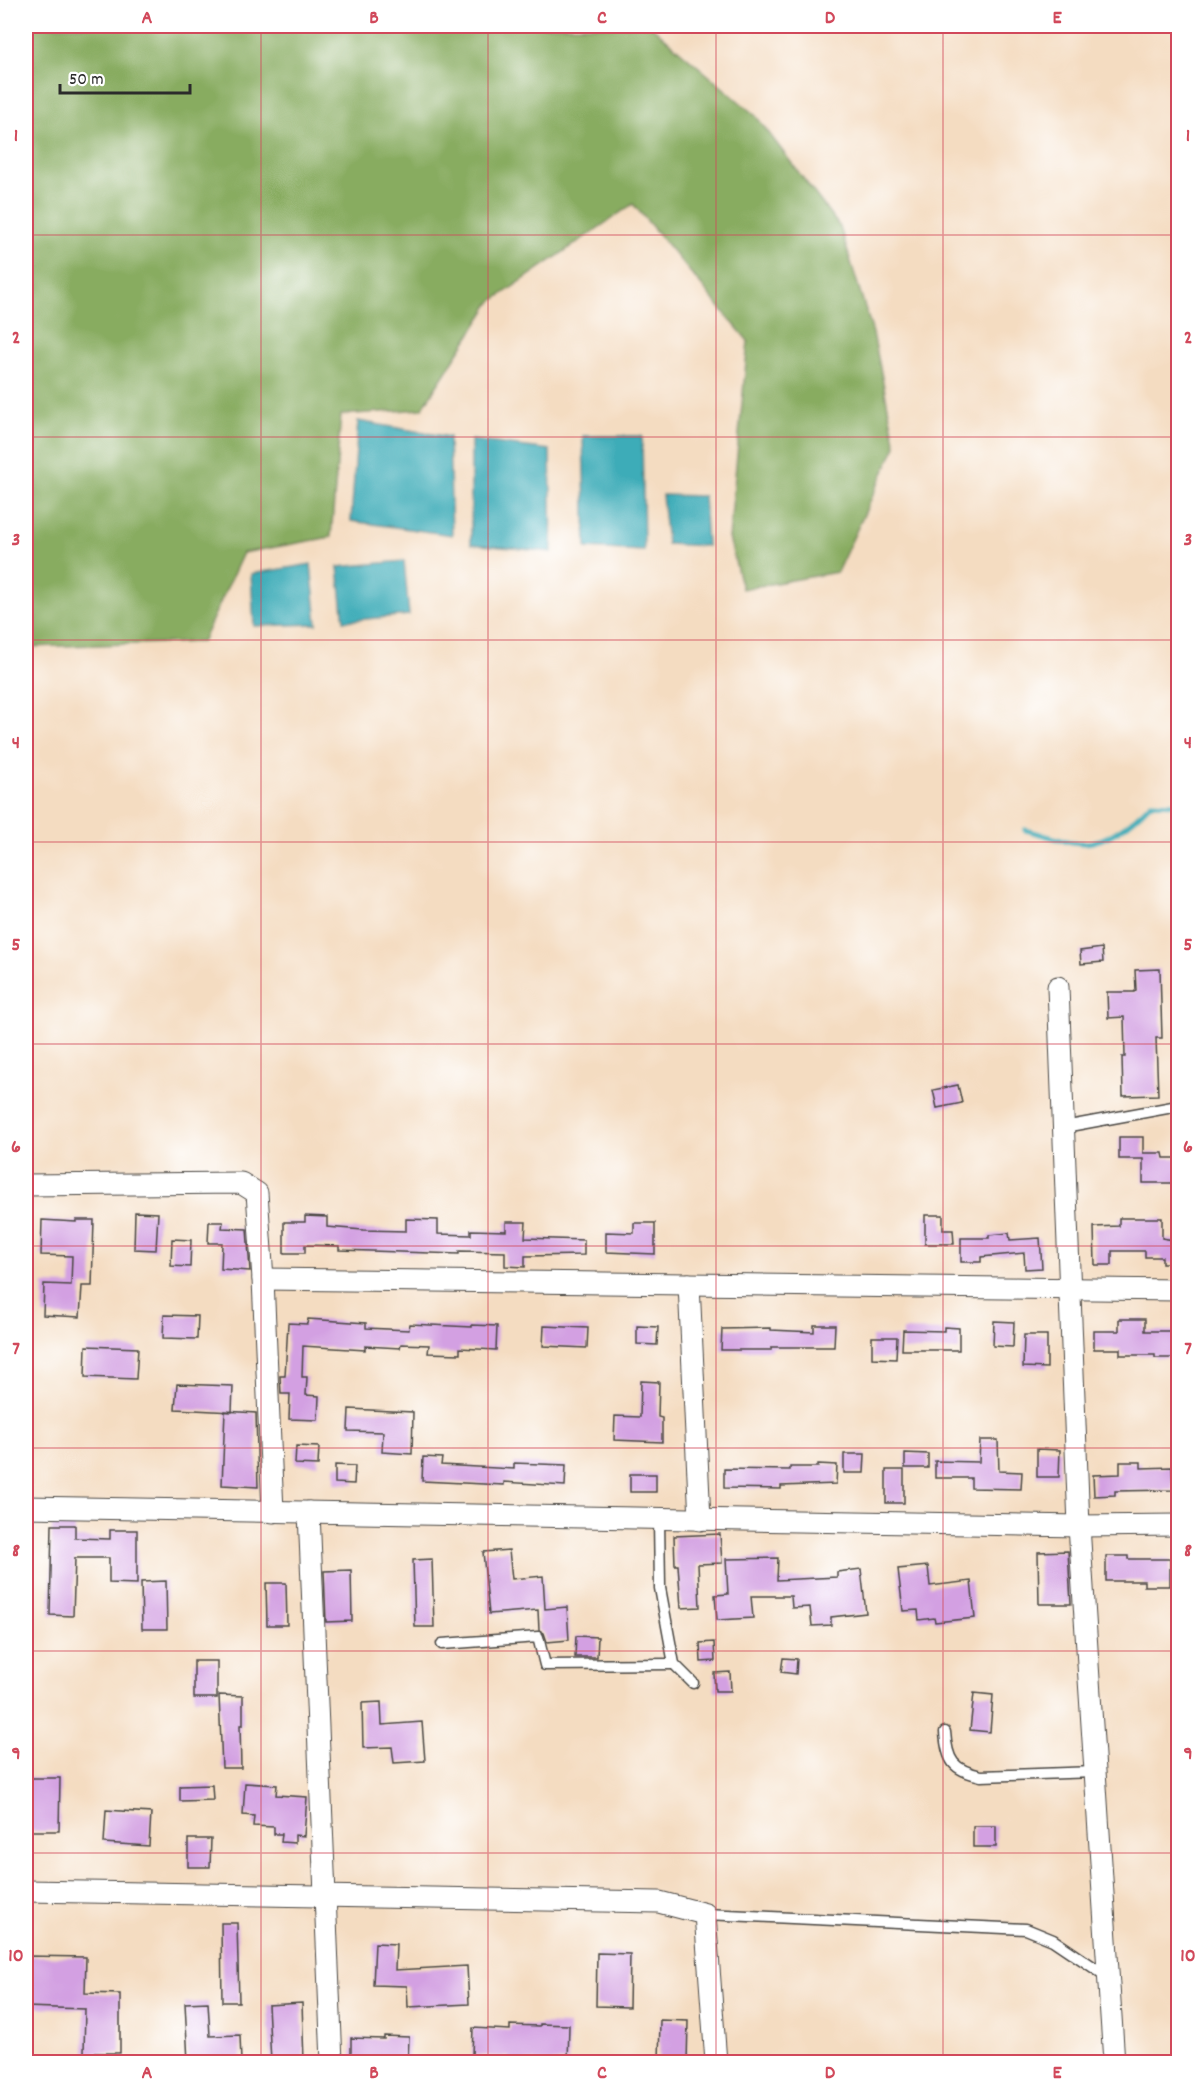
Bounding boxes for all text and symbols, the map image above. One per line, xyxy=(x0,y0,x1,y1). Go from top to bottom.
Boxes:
text: A xyxy=(142,5,153,33)
text: B xyxy=(369,5,379,33)
text: C xyxy=(597,5,607,33)
text: D xyxy=(825,5,836,33)
text: E xyxy=(1052,5,1062,33)
scale bar xyxy=(60,57,190,95)
text: 50 m xyxy=(69,68,104,93)
text: 1 xyxy=(14,123,18,151)
text: 1 xyxy=(1186,123,1190,151)
text: 2 xyxy=(12,325,20,353)
text: 2 xyxy=(1184,325,1192,353)
text: 3 xyxy=(12,527,20,555)
text: 3 xyxy=(1184,527,1192,555)
text: 4 xyxy=(12,730,20,758)
text: 4 xyxy=(1184,730,1192,758)
text: 5 xyxy=(11,932,21,960)
text: 5 xyxy=(1183,932,1193,960)
text: 6 xyxy=(11,1134,21,1162)
text: 6 xyxy=(1183,1134,1193,1162)
text: 7 xyxy=(12,1336,20,1364)
text: 7 xyxy=(1184,1336,1192,1364)
text: 8 xyxy=(12,1538,20,1566)
text: 8 xyxy=(1184,1538,1192,1566)
text: 9 xyxy=(11,1741,21,1769)
text: 9 xyxy=(1183,1741,1193,1769)
text: 10 xyxy=(8,1943,24,1971)
text: 10 xyxy=(1180,1943,1196,1971)
text: A xyxy=(142,2060,153,2088)
text: B xyxy=(369,2060,379,2088)
text: C xyxy=(597,2060,607,2088)
text: D xyxy=(825,2060,836,2088)
text: E xyxy=(1052,2060,1062,2088)

